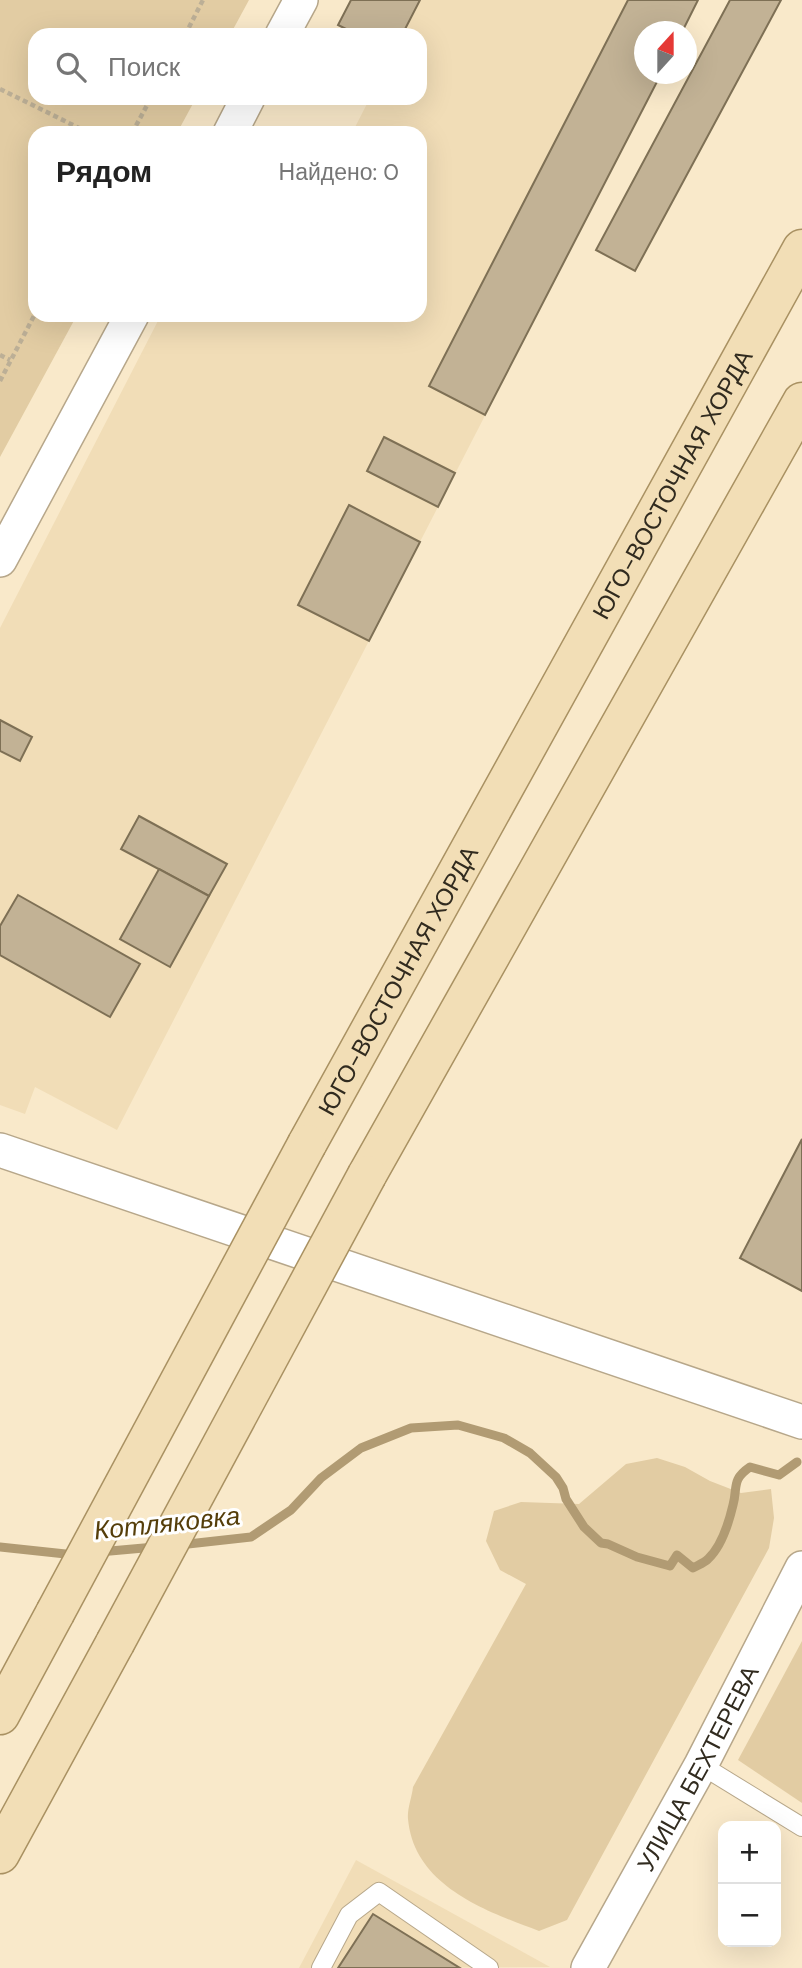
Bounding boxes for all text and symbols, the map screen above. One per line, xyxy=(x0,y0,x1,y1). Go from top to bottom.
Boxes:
north arrow xyxy=(634,21,697,84)
search box xyxy=(28,28,427,105)
icon: search xyxy=(52,48,90,86)
text: Поиск xyxy=(108,50,180,84)
text: Рядом xyxy=(56,152,152,191)
text: Найдено: 0 xyxy=(279,157,399,187)
street label: ЮГО-ВОСТОЧНАЯ ХОРДА xyxy=(585,344,759,624)
street label: ЮГО-ВОСТОЧНАЯ ХОРДА xyxy=(311,840,484,1121)
water label: Котляковка xyxy=(92,1498,242,1548)
street label: УЛИЦА БЕХТЕРЕВА xyxy=(630,1660,765,1877)
map controls xyxy=(718,1821,781,1947)
button: + xyxy=(718,1821,781,1884)
button: − xyxy=(718,1884,781,1947)

